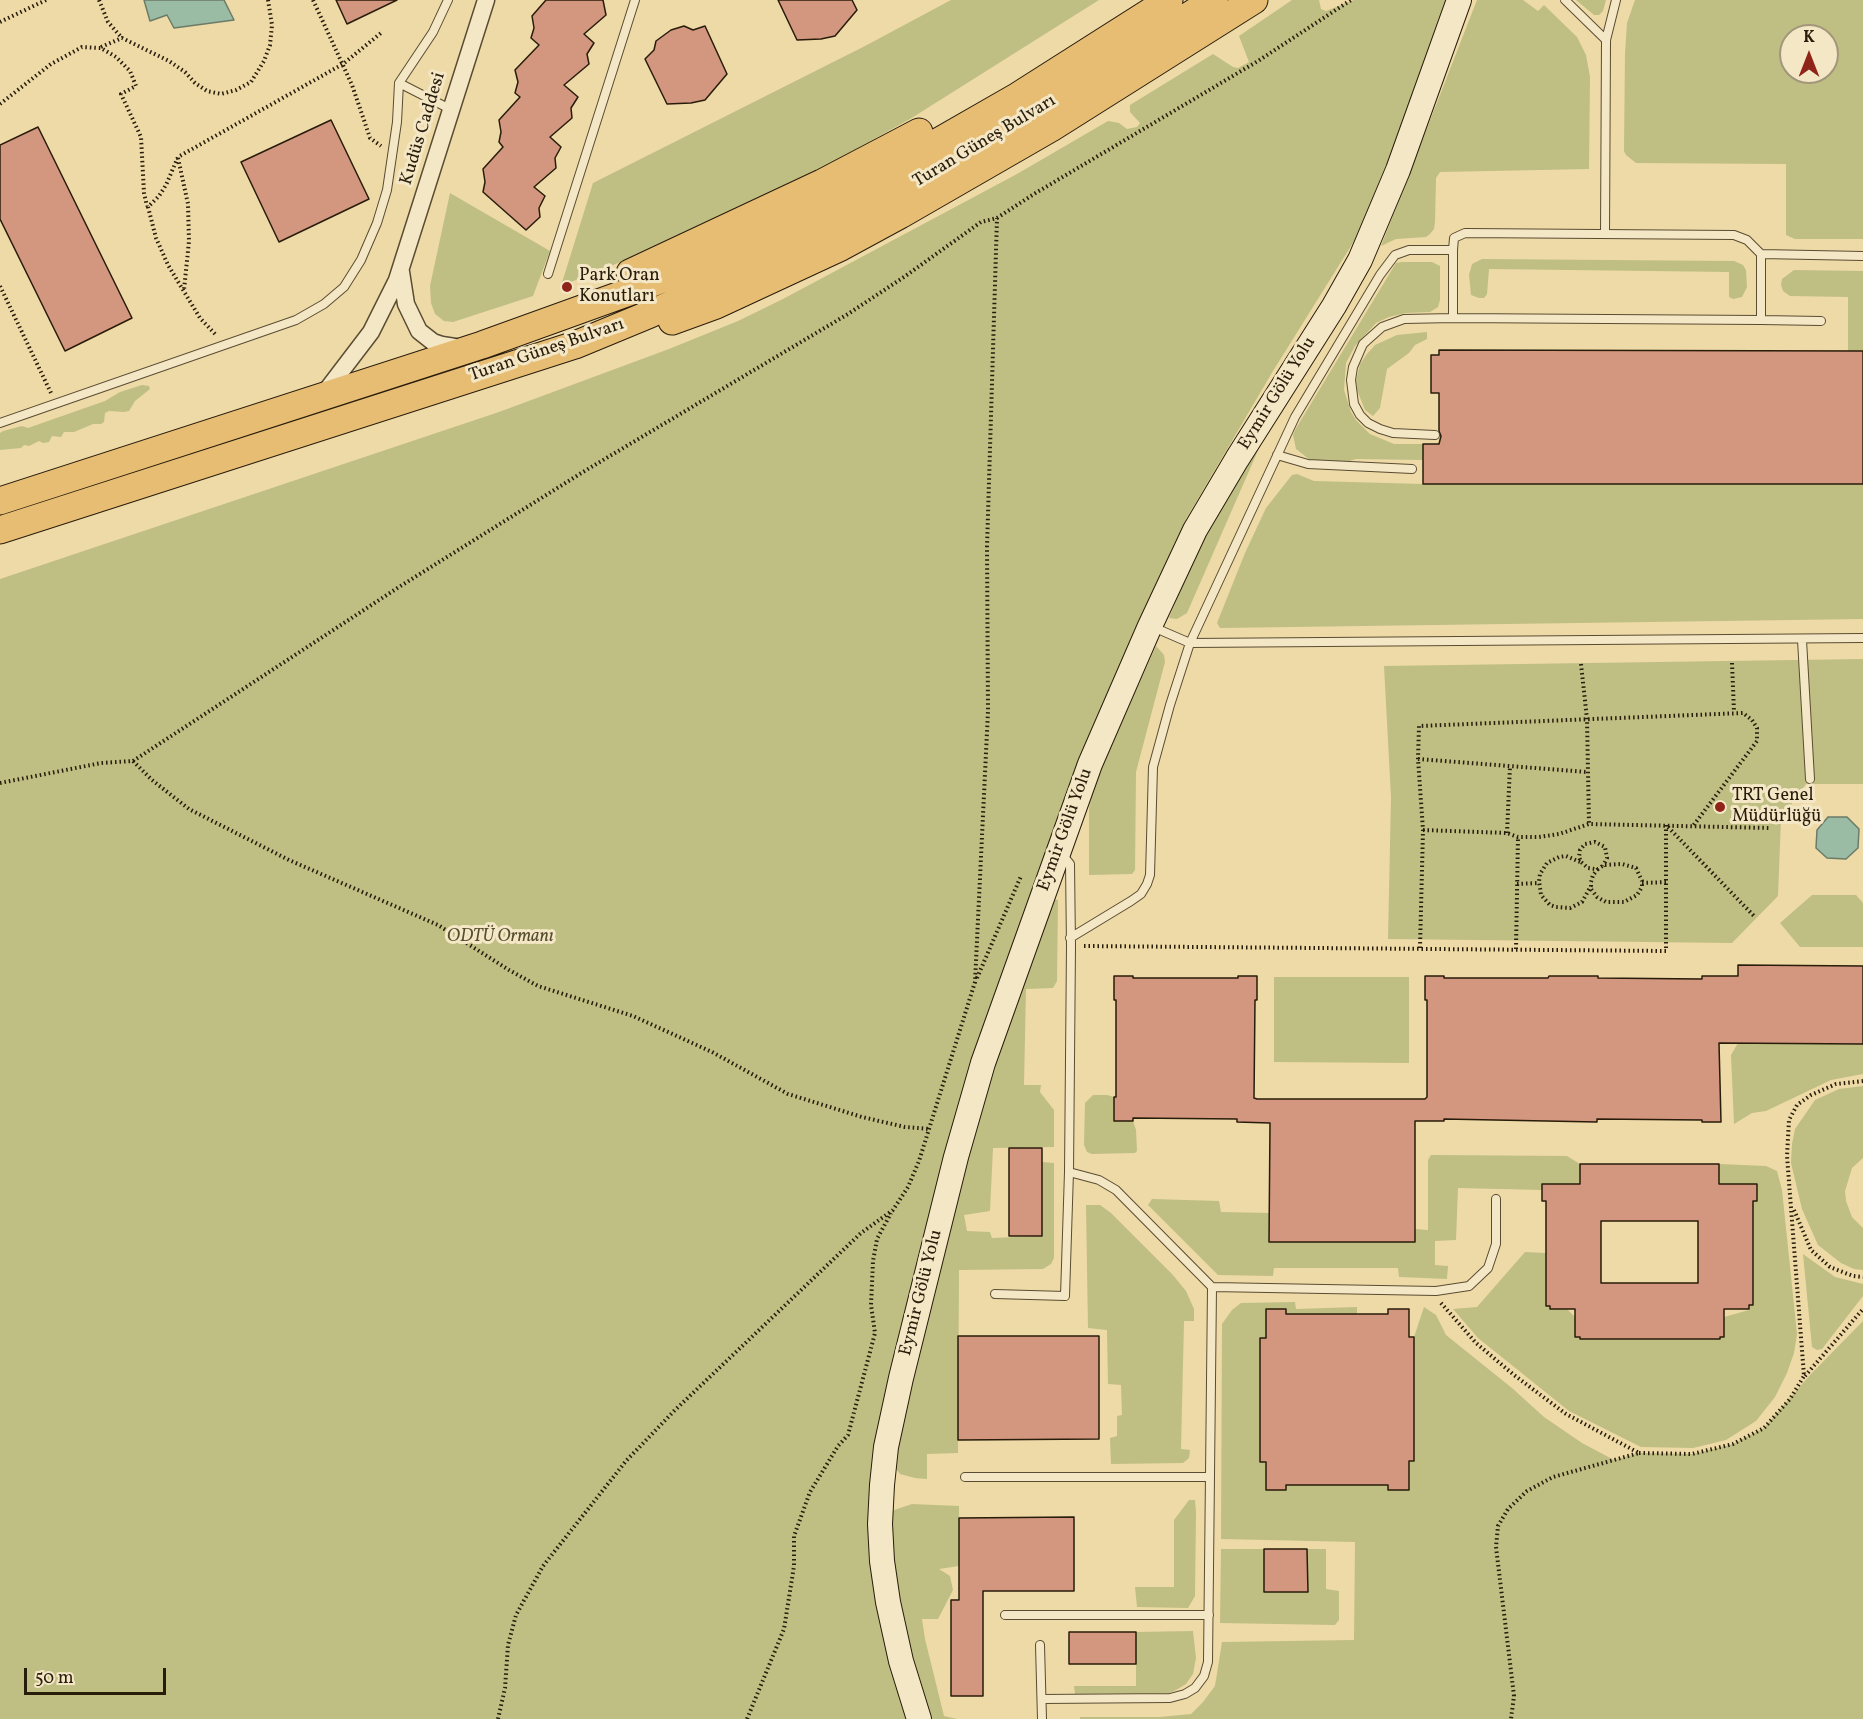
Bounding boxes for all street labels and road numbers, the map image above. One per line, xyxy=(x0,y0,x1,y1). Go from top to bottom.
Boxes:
street label: Kudüs Caddesi xyxy=(397,70,451,188)
street label: Turan Güneş Bulvarı xyxy=(910,91,1060,193)
street label: Turan Güneş Bulvarı xyxy=(467,314,627,388)
street label: Eymir Gölü Yolu xyxy=(1235,333,1321,455)
street label: Eymir Gölü Yolu xyxy=(1034,766,1098,894)
street label: Eymir Gölü Yolu xyxy=(896,1228,948,1358)

